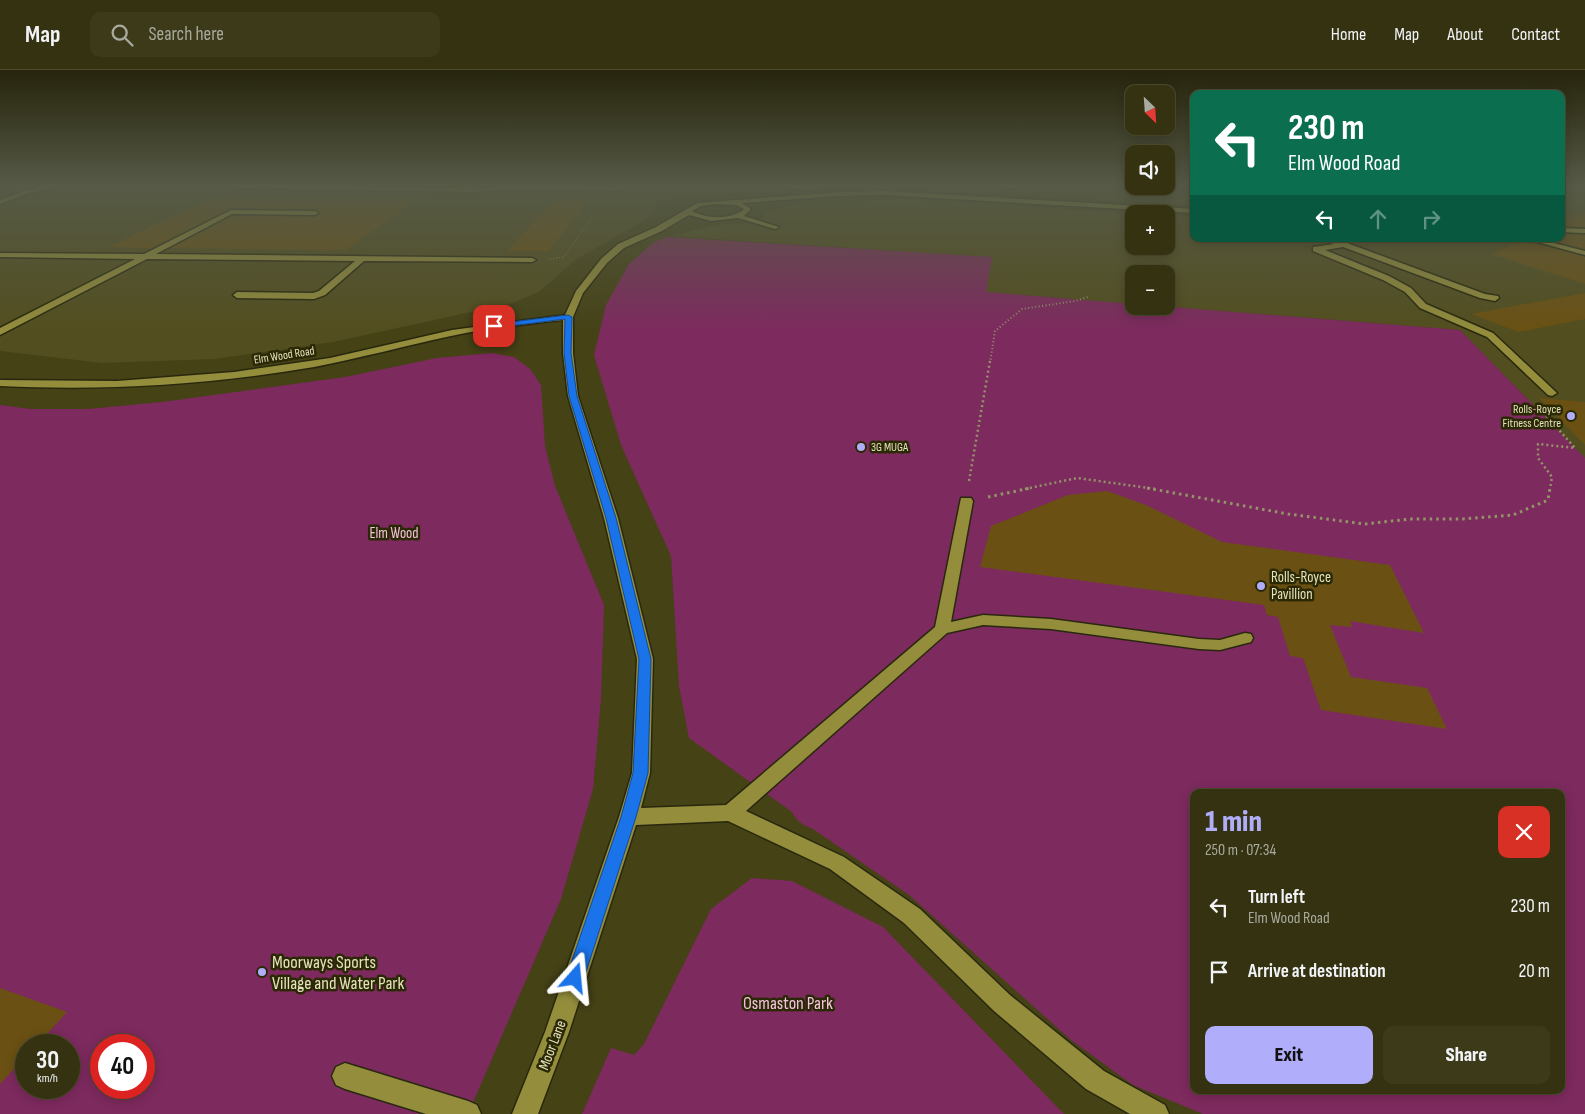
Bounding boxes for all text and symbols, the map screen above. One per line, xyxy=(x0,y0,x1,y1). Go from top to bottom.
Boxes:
search box xyxy=(90,12,440,57)
text: Map xyxy=(25,20,60,49)
icon: search xyxy=(108,21,136,49)
text: Search here xyxy=(148,23,224,46)
text: Home xyxy=(1331,24,1366,45)
text: Map xyxy=(1394,24,1419,45)
text: About xyxy=(1447,24,1483,45)
text: Contact xyxy=(1511,24,1560,45)
north arrow xyxy=(1125,85,1175,135)
map controls xyxy=(1125,85,1175,315)
text: 230 m xyxy=(1288,107,1364,150)
icon: left xyxy=(1205,110,1270,175)
button: sound xyxy=(1125,145,1175,195)
text: Elm Wood Road xyxy=(1288,150,1400,177)
button: + xyxy=(1125,205,1175,255)
icon: left xyxy=(1311,205,1339,233)
icon: ahead xyxy=(1364,205,1392,233)
icon: right xyxy=(1417,205,1445,233)
button: − xyxy=(1125,265,1175,315)
pin xyxy=(473,305,515,347)
icon: arrive xyxy=(480,312,508,340)
street label: Elm Wood Road xyxy=(253,343,316,368)
place label: Rolls-Royce Fitness Centre xyxy=(1503,402,1561,431)
marker: Rolls-Royce Fitness Centre xyxy=(1565,410,1577,422)
place label: 3G MUGA xyxy=(871,440,909,455)
marker: 3G MUGA xyxy=(855,441,867,453)
park label: Elm Wood xyxy=(369,524,419,543)
place label: Rolls-Royce Pavillion xyxy=(1271,568,1331,604)
marker: Rolls-Royce Pavillion xyxy=(1255,580,1267,592)
text: 1 min xyxy=(1205,804,1262,840)
button: close xyxy=(1498,806,1550,858)
text: 250 m · 07:34 xyxy=(1205,841,1276,860)
text: Turn left xyxy=(1248,886,1305,909)
icon: left xyxy=(1205,893,1233,921)
text: 230 m xyxy=(1510,895,1550,918)
text: Elm Wood Road xyxy=(1248,909,1330,928)
position arrow xyxy=(548,951,600,1003)
place label: Moorways Sports Village and Water Park xyxy=(272,952,405,994)
icon: arrive xyxy=(1205,958,1233,986)
text: Arrive at destination xyxy=(1248,960,1386,983)
text: 20 m xyxy=(1518,960,1550,983)
marker: Moorways Sports Village and Water Park xyxy=(256,966,268,978)
park label: Osmaston Park xyxy=(743,993,833,1014)
street label: Moor Lane xyxy=(534,1018,571,1073)
button: Exit xyxy=(1205,1026,1373,1084)
button: Share xyxy=(1383,1026,1550,1084)
speed limit sign: 40 xyxy=(90,1034,155,1099)
text: 30 xyxy=(36,1045,59,1076)
text: km/h xyxy=(37,1071,58,1086)

